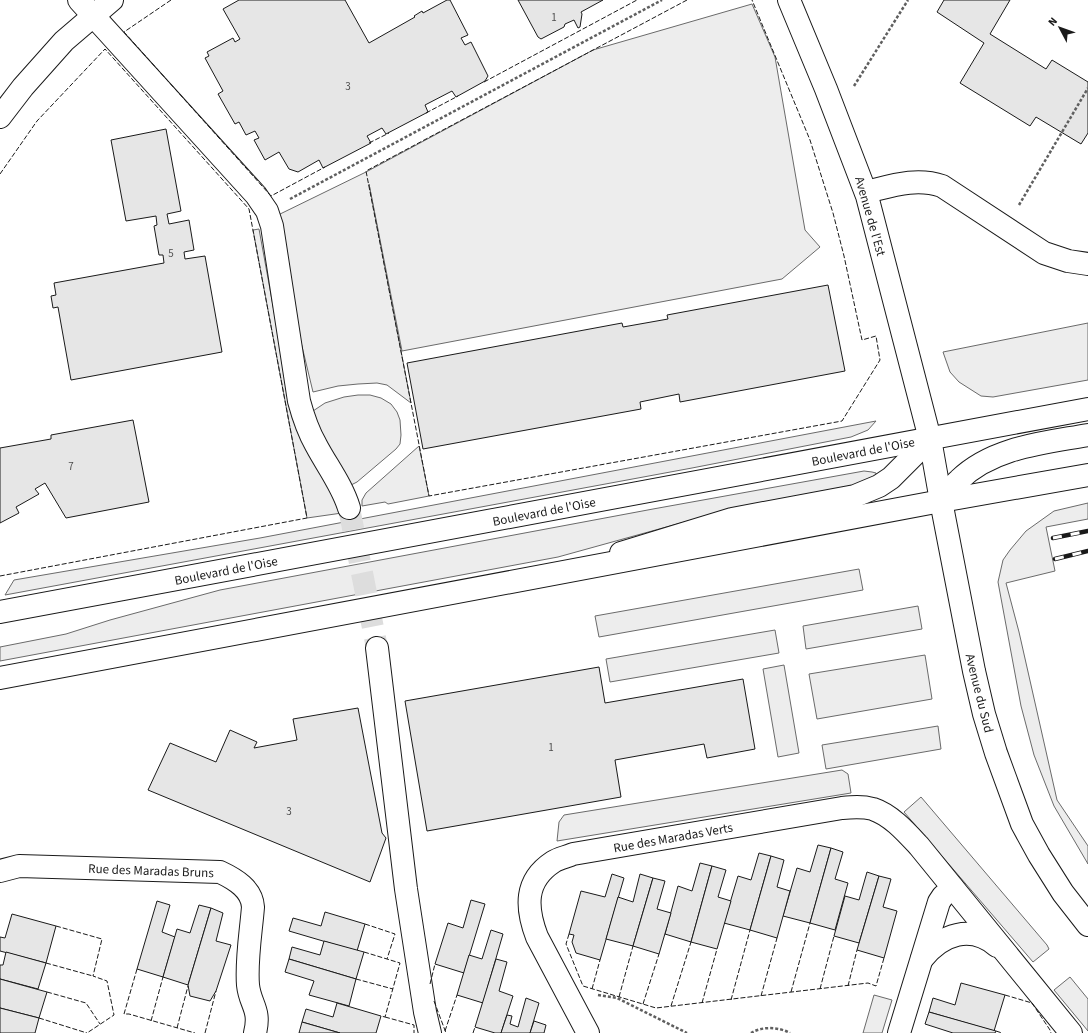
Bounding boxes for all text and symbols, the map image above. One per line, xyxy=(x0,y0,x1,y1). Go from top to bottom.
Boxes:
north arrow xyxy=(1040,8,1080,48)
house number: 1 xyxy=(551,10,557,25)
text: N xyxy=(1045,14,1061,29)
house number: 3 xyxy=(345,79,351,94)
street label: Avenue de l'Est xyxy=(850,174,890,259)
house number: 5 xyxy=(168,246,174,261)
street label: Boulevard de l'Oise xyxy=(810,433,916,471)
house number: 7 xyxy=(68,459,74,474)
street label: Boulevard de l'Oise xyxy=(491,493,597,531)
street label: Boulevard de l'Oise xyxy=(173,552,279,590)
street label: Avenue du Sud xyxy=(961,652,998,735)
house number: 1 xyxy=(548,740,554,755)
house number: 3 xyxy=(286,804,292,819)
street label: Rue des Maradas Verts xyxy=(612,819,735,857)
street label: Rue des Maradas Bruns xyxy=(88,860,215,882)

